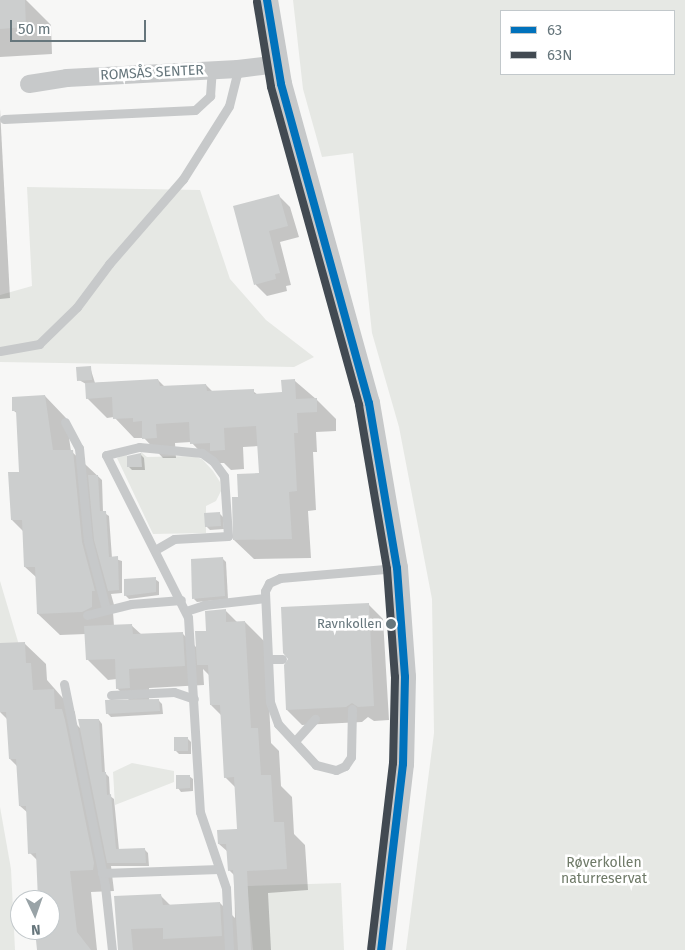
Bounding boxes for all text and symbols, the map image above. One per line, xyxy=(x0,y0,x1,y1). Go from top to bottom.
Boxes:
scale bar xyxy=(12,10,149,42)
legend xyxy=(500,10,675,75)
text: 50 m xyxy=(18,20,51,38)
text: 63 xyxy=(547,21,562,39)
text: 63N xyxy=(547,46,573,64)
street label: ROMSÅS SENTER xyxy=(100,62,204,84)
place label: Ravnkollen xyxy=(317,616,382,632)
marker: Ravnkollen xyxy=(386,619,396,629)
park label: Røverkollen naturreservat xyxy=(561,855,647,888)
north arrow xyxy=(10,890,60,940)
text: N xyxy=(31,921,41,938)

